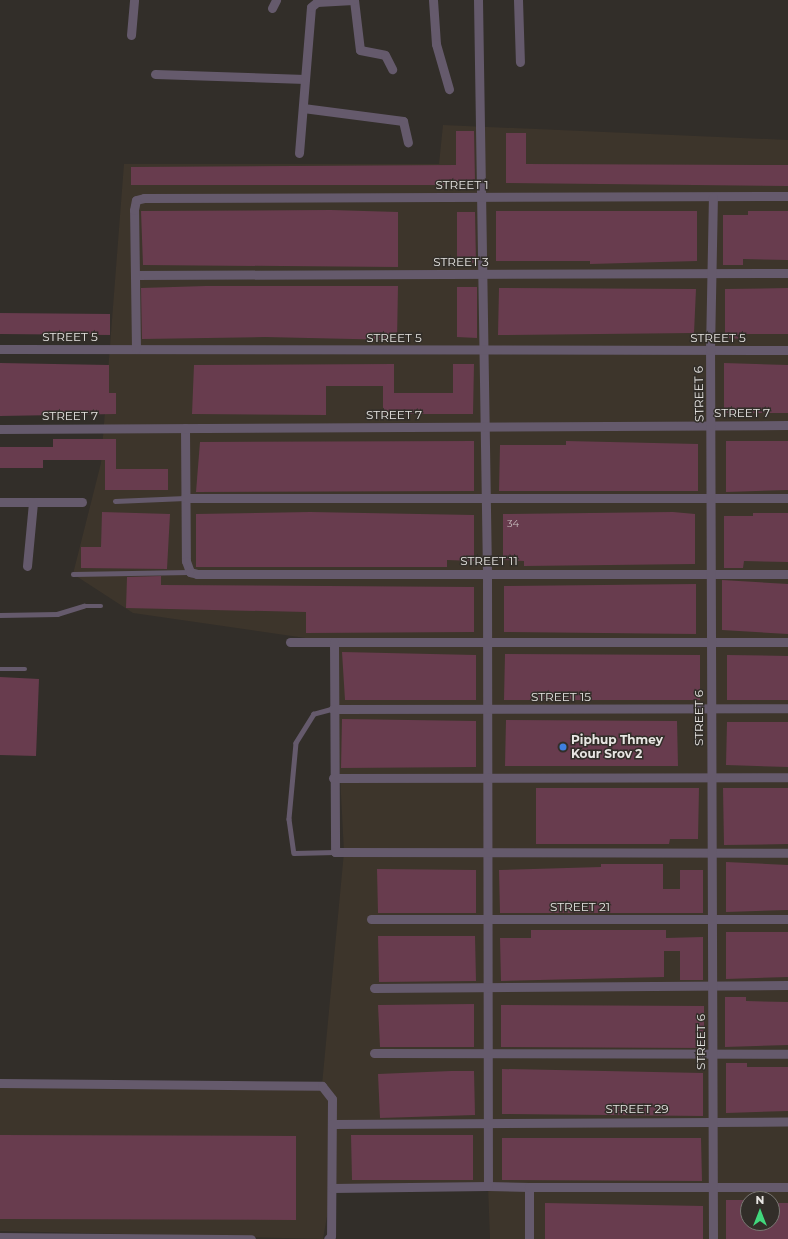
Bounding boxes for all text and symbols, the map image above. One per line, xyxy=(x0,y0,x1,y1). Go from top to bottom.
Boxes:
street label: STREET 1 xyxy=(435,178,489,192)
street label: STREET 3 xyxy=(433,255,489,269)
street label: STREET 5 xyxy=(42,330,98,344)
street label: STREET 5 xyxy=(366,331,422,345)
street label: STREET 5 xyxy=(690,331,746,345)
street label: STREET 6 xyxy=(691,366,707,422)
street label: STREET 7 xyxy=(714,406,770,420)
street label: STREET 7 xyxy=(366,408,422,422)
street label: STREET 7 xyxy=(42,409,98,423)
house number: 34 xyxy=(507,518,519,530)
street label: STREET 11 xyxy=(460,554,518,568)
street label: STREET 15 xyxy=(531,690,591,704)
street label: STREET 6 xyxy=(692,690,706,746)
place label: Piphup Thmey Kour Srov 2 xyxy=(571,733,663,761)
marker: Piphup Thmey Kour Srov 2 xyxy=(558,742,568,752)
street label: STREET 21 xyxy=(550,900,610,914)
street label: STREET 6 xyxy=(694,1014,708,1070)
street label: STREET 29 xyxy=(605,1102,669,1116)
north arrow xyxy=(740,1191,780,1231)
text: N xyxy=(756,1193,764,1207)

